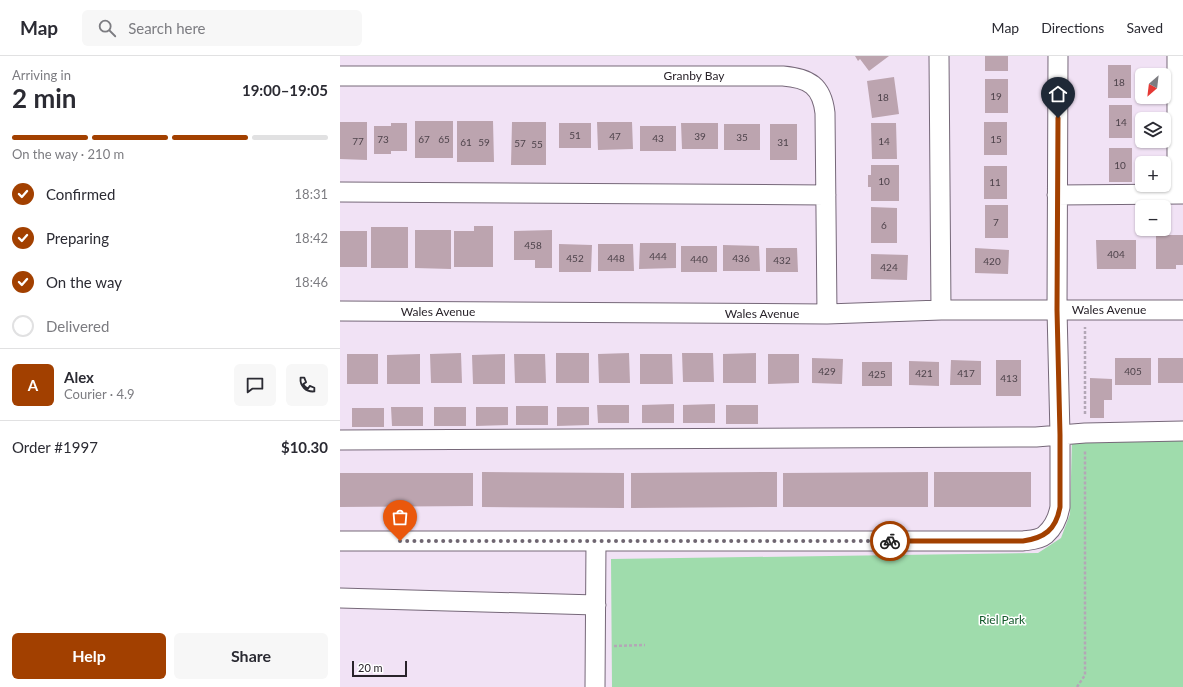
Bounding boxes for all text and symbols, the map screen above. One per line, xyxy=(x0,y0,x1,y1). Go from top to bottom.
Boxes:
search box xyxy=(82,10,362,46)
text: Map xyxy=(20,16,58,39)
icon: search xyxy=(96,17,118,39)
text: Search here xyxy=(128,19,206,37)
text: Map xyxy=(992,19,1019,36)
text: Directions xyxy=(1041,19,1104,36)
text: Saved xyxy=(1126,19,1163,36)
text: Arriving in xyxy=(12,67,71,83)
street label: Granby Bay xyxy=(664,68,725,83)
north arrow xyxy=(1135,68,1171,104)
map controls xyxy=(1135,68,1171,236)
house number: 18 xyxy=(1113,76,1125,88)
pin xyxy=(1041,77,1075,118)
text: 19:00–19:05 xyxy=(242,81,328,99)
text: 2 min xyxy=(12,82,76,114)
icon: home xyxy=(1047,83,1069,105)
house number: 19 xyxy=(990,90,1002,102)
house number: 18 xyxy=(877,91,889,103)
button: layers xyxy=(1135,112,1171,148)
house number: 14 xyxy=(1115,116,1127,128)
house number: 51 xyxy=(569,129,581,141)
house number: 47 xyxy=(609,130,621,142)
house number: 39 xyxy=(694,130,706,142)
house number: 35 xyxy=(736,131,748,143)
house number: 43 xyxy=(652,132,664,144)
house number: 73 xyxy=(377,133,389,145)
house number: 67 xyxy=(418,133,430,145)
house number: 65 xyxy=(438,133,450,145)
house number: 15 xyxy=(990,133,1002,145)
house number: 77 xyxy=(352,135,364,147)
house number: 14 xyxy=(878,135,890,147)
house number: 61 xyxy=(460,136,472,148)
house number: 59 xyxy=(478,136,490,148)
house number: 31 xyxy=(777,136,789,148)
house number: 57 xyxy=(514,137,526,149)
house number: 55 xyxy=(531,138,543,150)
text: On the way · 210 m xyxy=(12,146,124,162)
button: + xyxy=(1135,156,1171,192)
house number: 10 xyxy=(1114,159,1126,171)
house number: 10 xyxy=(878,175,890,187)
house number: 11 xyxy=(989,176,1001,188)
icon: check xyxy=(12,183,34,205)
text: Confirmed xyxy=(46,185,115,203)
text: 18:31 xyxy=(295,186,328,202)
button: − xyxy=(1135,200,1171,236)
house number: 7 xyxy=(993,216,999,228)
house number: 6 xyxy=(881,219,887,231)
icon: check xyxy=(12,227,34,249)
text: Preparing xyxy=(46,229,109,247)
text: 18:42 xyxy=(295,230,328,246)
house number: 458 xyxy=(524,239,542,251)
house number: 404 xyxy=(1107,248,1125,260)
house number: 444 xyxy=(649,250,667,262)
house number: 452 xyxy=(566,252,584,264)
house number: 448 xyxy=(607,252,625,264)
house number: 436 xyxy=(732,252,750,264)
house number: 440 xyxy=(690,253,708,265)
house number: 432 xyxy=(773,254,791,266)
house number: 420 xyxy=(983,255,1001,267)
house number: 424 xyxy=(880,261,898,273)
icon: check xyxy=(12,271,34,293)
text: On the way xyxy=(46,273,122,291)
text: 18:46 xyxy=(295,274,328,290)
street label: Wales Avenue xyxy=(1072,302,1146,317)
street label: Wales Avenue xyxy=(401,304,475,319)
street label: Wales Avenue xyxy=(725,306,799,321)
text: Delivered xyxy=(46,317,109,335)
button: chat xyxy=(234,364,276,406)
button: phone xyxy=(286,364,328,406)
house number: 429 xyxy=(818,365,836,377)
house number: 405 xyxy=(1124,365,1142,377)
house number: 421 xyxy=(915,367,933,379)
house number: 417 xyxy=(957,367,975,379)
text: Alex xyxy=(64,368,94,386)
house number: 425 xyxy=(868,368,886,380)
house number: 413 xyxy=(1000,372,1018,384)
text: A xyxy=(28,376,38,394)
text: Courier · 4.9 xyxy=(64,386,135,402)
text: Order #1997 xyxy=(12,438,98,456)
text: $10.30 xyxy=(281,438,328,456)
pin xyxy=(383,500,417,541)
icon: bag xyxy=(389,506,411,528)
courier xyxy=(870,521,910,561)
icon: bike xyxy=(879,530,901,552)
park label: Riel Park xyxy=(979,612,1026,627)
button: Help xyxy=(12,633,166,679)
button: Share xyxy=(174,633,328,679)
scale bar xyxy=(352,659,407,678)
text: 20 m xyxy=(358,661,383,674)

